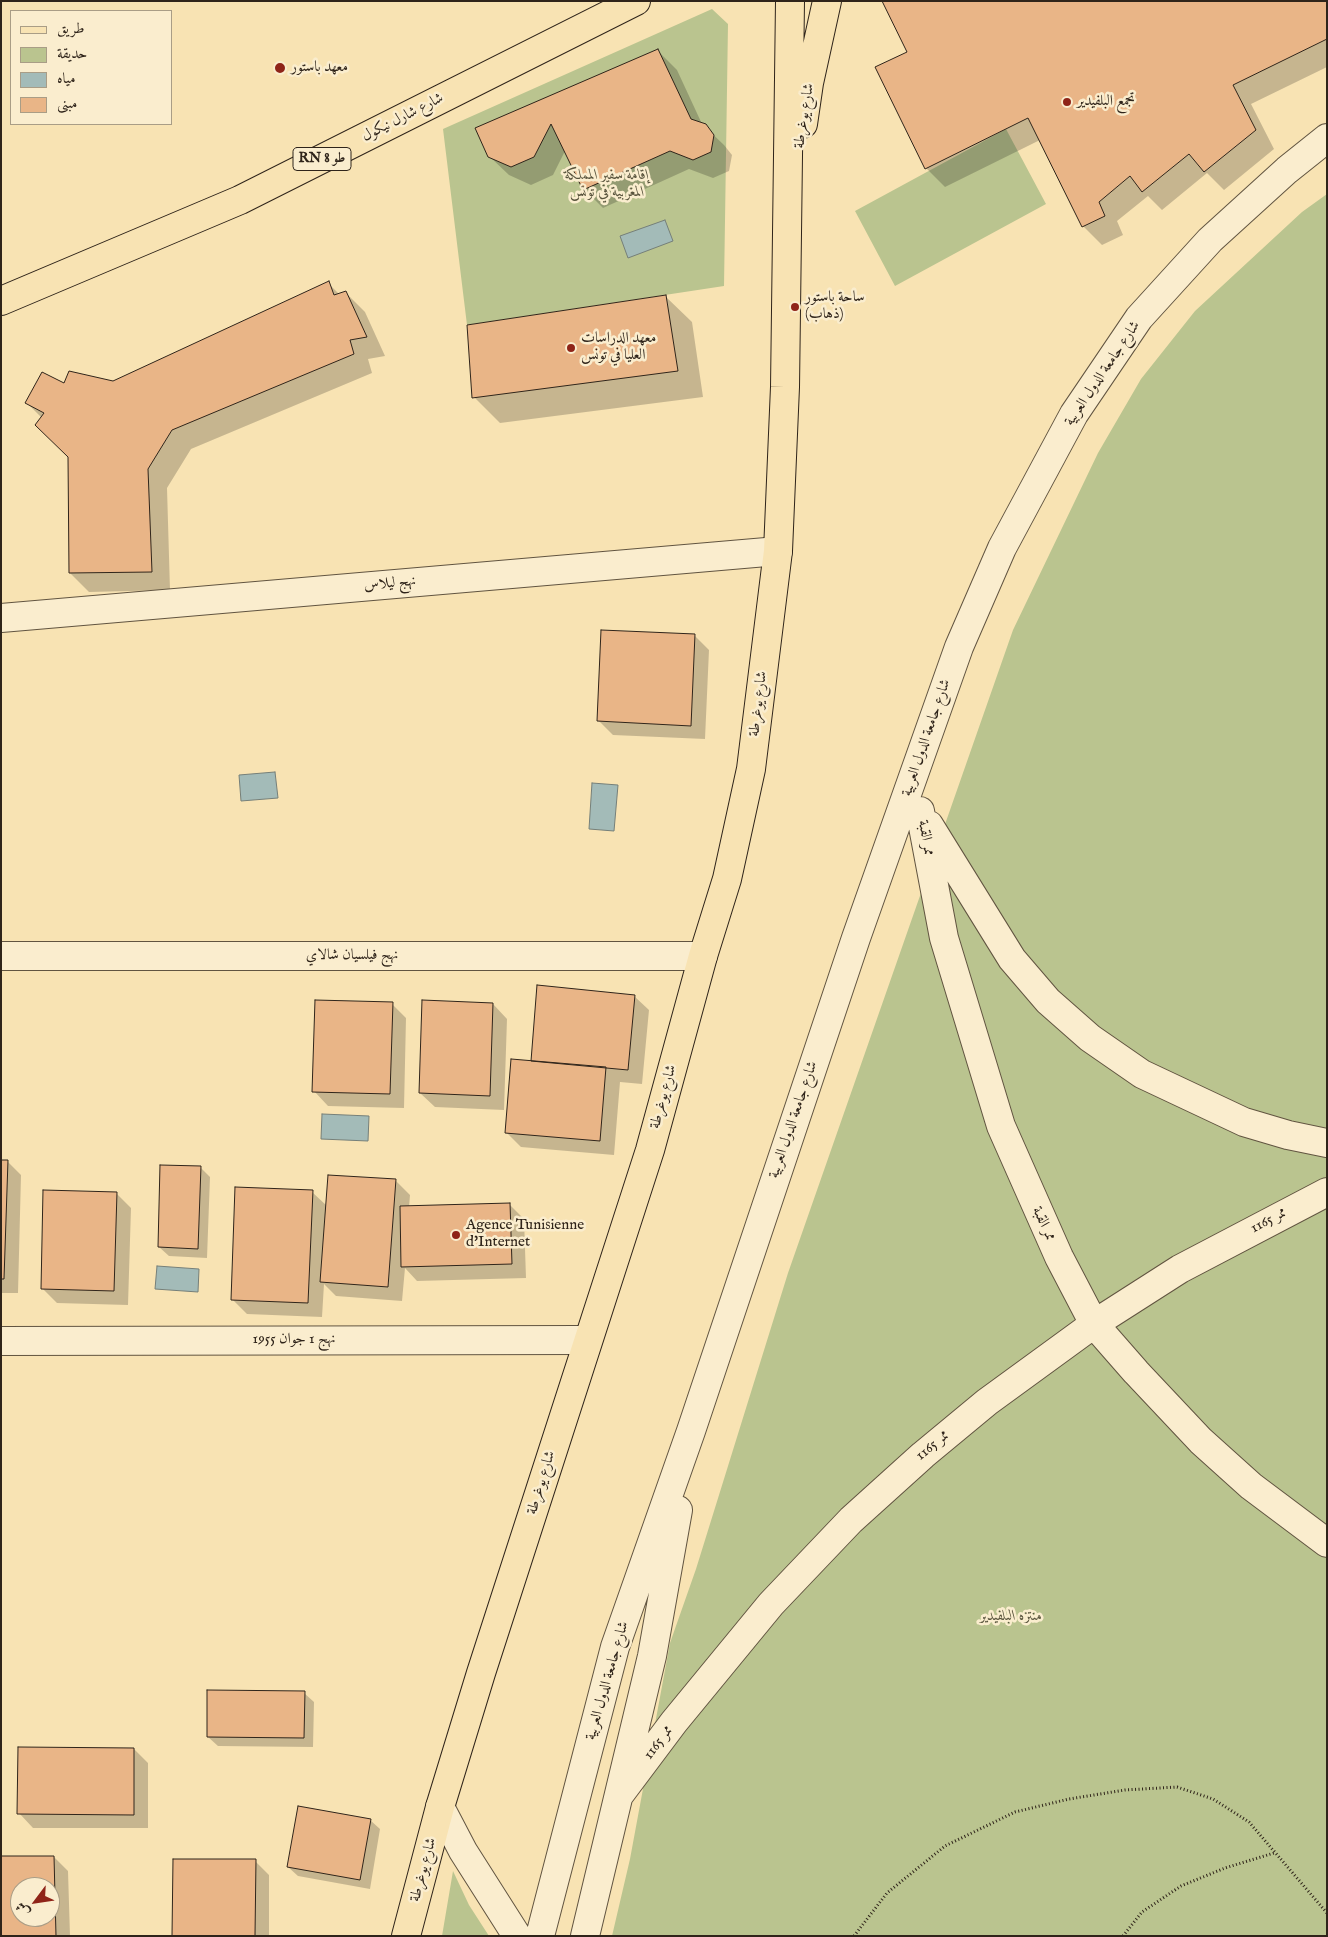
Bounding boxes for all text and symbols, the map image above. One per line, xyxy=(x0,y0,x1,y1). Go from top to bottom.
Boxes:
legend xyxy=(10,10,172,125)
text: طريق xyxy=(57,19,84,38)
text: حديقة xyxy=(57,44,87,63)
place label: معهد باستور xyxy=(291,59,348,77)
marker: معهد باستور xyxy=(273,61,287,75)
text: مياه xyxy=(57,69,75,88)
street label: شارع يوغرطة xyxy=(791,82,819,150)
street label: شارع شارل نيكول xyxy=(359,90,447,146)
place label: تجمع البلفيدير xyxy=(1077,93,1135,111)
text: مبنى xyxy=(57,94,77,113)
marker: تجمع البلفيدير xyxy=(1061,96,1073,108)
road number: RN 8 طو xyxy=(293,148,351,170)
park label: إقامة سفير المملكة المغربية في تونس xyxy=(565,167,649,202)
place label: ساحة باستور (ذهاب) xyxy=(805,289,865,324)
marker: ساحة باستور (ذهاب) xyxy=(789,301,801,313)
street label: شارع جامعة الدول العربية xyxy=(1061,318,1145,430)
place label: معهد الدراسات العليا في تونس xyxy=(581,330,656,365)
marker: معهد الدراسات العليا في تونس xyxy=(565,342,577,354)
street label: نهج ليلاس xyxy=(363,573,417,595)
street label: شارع يوغرطة xyxy=(746,670,772,738)
street label: شارع جامعة الدول العربية xyxy=(899,677,955,799)
street label: ممر القبة xyxy=(913,819,937,857)
street label: نهج فيلسيان شالاي xyxy=(306,947,398,965)
street label: شارع جامعة الدول العربية xyxy=(766,1059,822,1181)
street label: شارع يوغرطة xyxy=(647,1063,681,1131)
street label: ممر القبة xyxy=(1027,1204,1059,1244)
street label: ممر 1165 xyxy=(1248,1204,1290,1238)
place label: Agence Tunisienne d'Internet xyxy=(466,1217,584,1252)
marker: Agence Tunisienne d'Internet xyxy=(450,1229,462,1241)
street label: نهج 1 جوان 1955 xyxy=(253,1331,335,1349)
street label: ممر 1165 xyxy=(913,1427,953,1465)
street label: شارع يوغرطة xyxy=(524,1449,560,1517)
park label: منتزه البلفيدير xyxy=(980,1608,1042,1626)
street label: شارع جامعة الدول العربية xyxy=(582,1619,634,1743)
street label: ممر 1165 xyxy=(640,1722,678,1764)
street label: شارع يوغرطة xyxy=(407,1836,441,1904)
north arrow xyxy=(10,1877,60,1927)
text: ش xyxy=(12,1899,34,1920)

